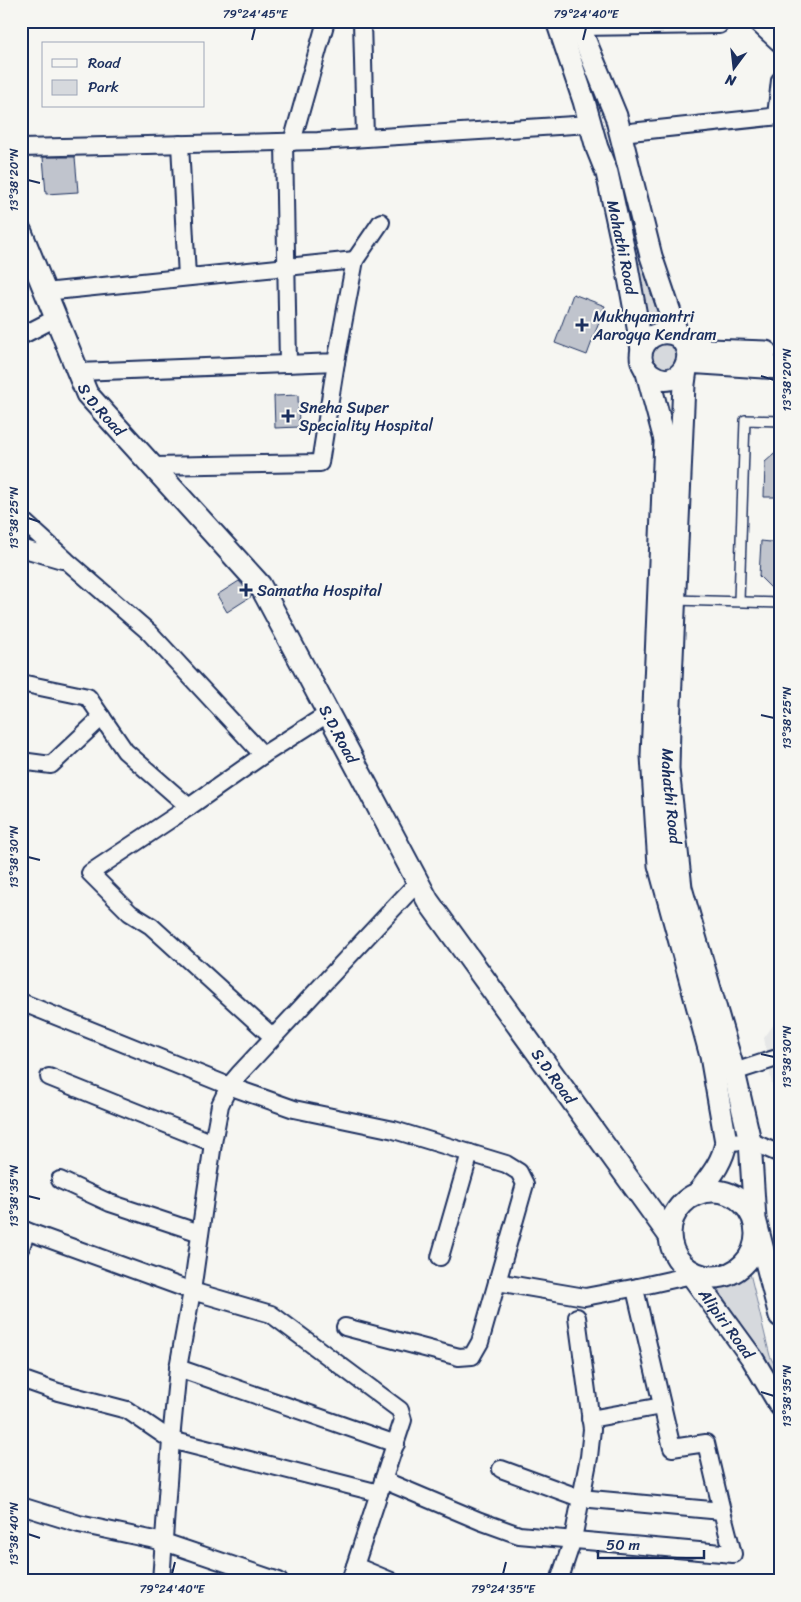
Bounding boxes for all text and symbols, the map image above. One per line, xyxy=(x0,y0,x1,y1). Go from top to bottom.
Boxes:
text: 79°24'45"E xyxy=(223,3,289,25)
text: 79°24'40"E xyxy=(554,3,620,25)
legend xyxy=(42,42,205,108)
north arrow xyxy=(708,42,758,92)
text: Road xyxy=(88,50,121,76)
text: N xyxy=(723,67,740,94)
text: Park xyxy=(88,74,119,100)
text: 13°38'20"N xyxy=(3,148,25,211)
street label: Mahathi Road xyxy=(599,197,647,298)
place label: Mukhyamantri Aarogya Kendram xyxy=(592,302,717,349)
marker: Mukhyamantri Aarogya Kendram xyxy=(575,318,589,332)
text: 13°38'20"N xyxy=(776,348,798,411)
street label: S.D.Road xyxy=(70,379,134,444)
place label: Sneha Super Speciality Hospital xyxy=(299,393,433,440)
marker: Sneha Super Speciality Hospital xyxy=(281,409,295,423)
text: 13°38'25"N xyxy=(3,486,25,549)
place label: Samatha Hospital xyxy=(257,576,382,605)
marker: Samatha Hospital xyxy=(239,583,253,597)
text: 13°38'25"N xyxy=(776,686,798,749)
street label: S.D.Road xyxy=(311,699,367,770)
street label: Mahathi Road xyxy=(653,748,691,847)
text: 13°38'30"N xyxy=(3,825,25,888)
text: 13°38'30"N xyxy=(776,1025,798,1088)
street label: S.D.Road xyxy=(524,1042,585,1111)
text: 13°38'35"N xyxy=(3,1164,25,1227)
street label: Alipiri Road xyxy=(690,1281,764,1366)
text: 13°38'35"N xyxy=(776,1364,798,1427)
text: 13°38'40"N xyxy=(3,1502,25,1566)
scale bar xyxy=(598,1527,705,1559)
text: 50 m xyxy=(606,1532,641,1558)
text: 79°24'40"E xyxy=(140,1578,206,1600)
text: 79°24'35"E xyxy=(471,1578,536,1600)

